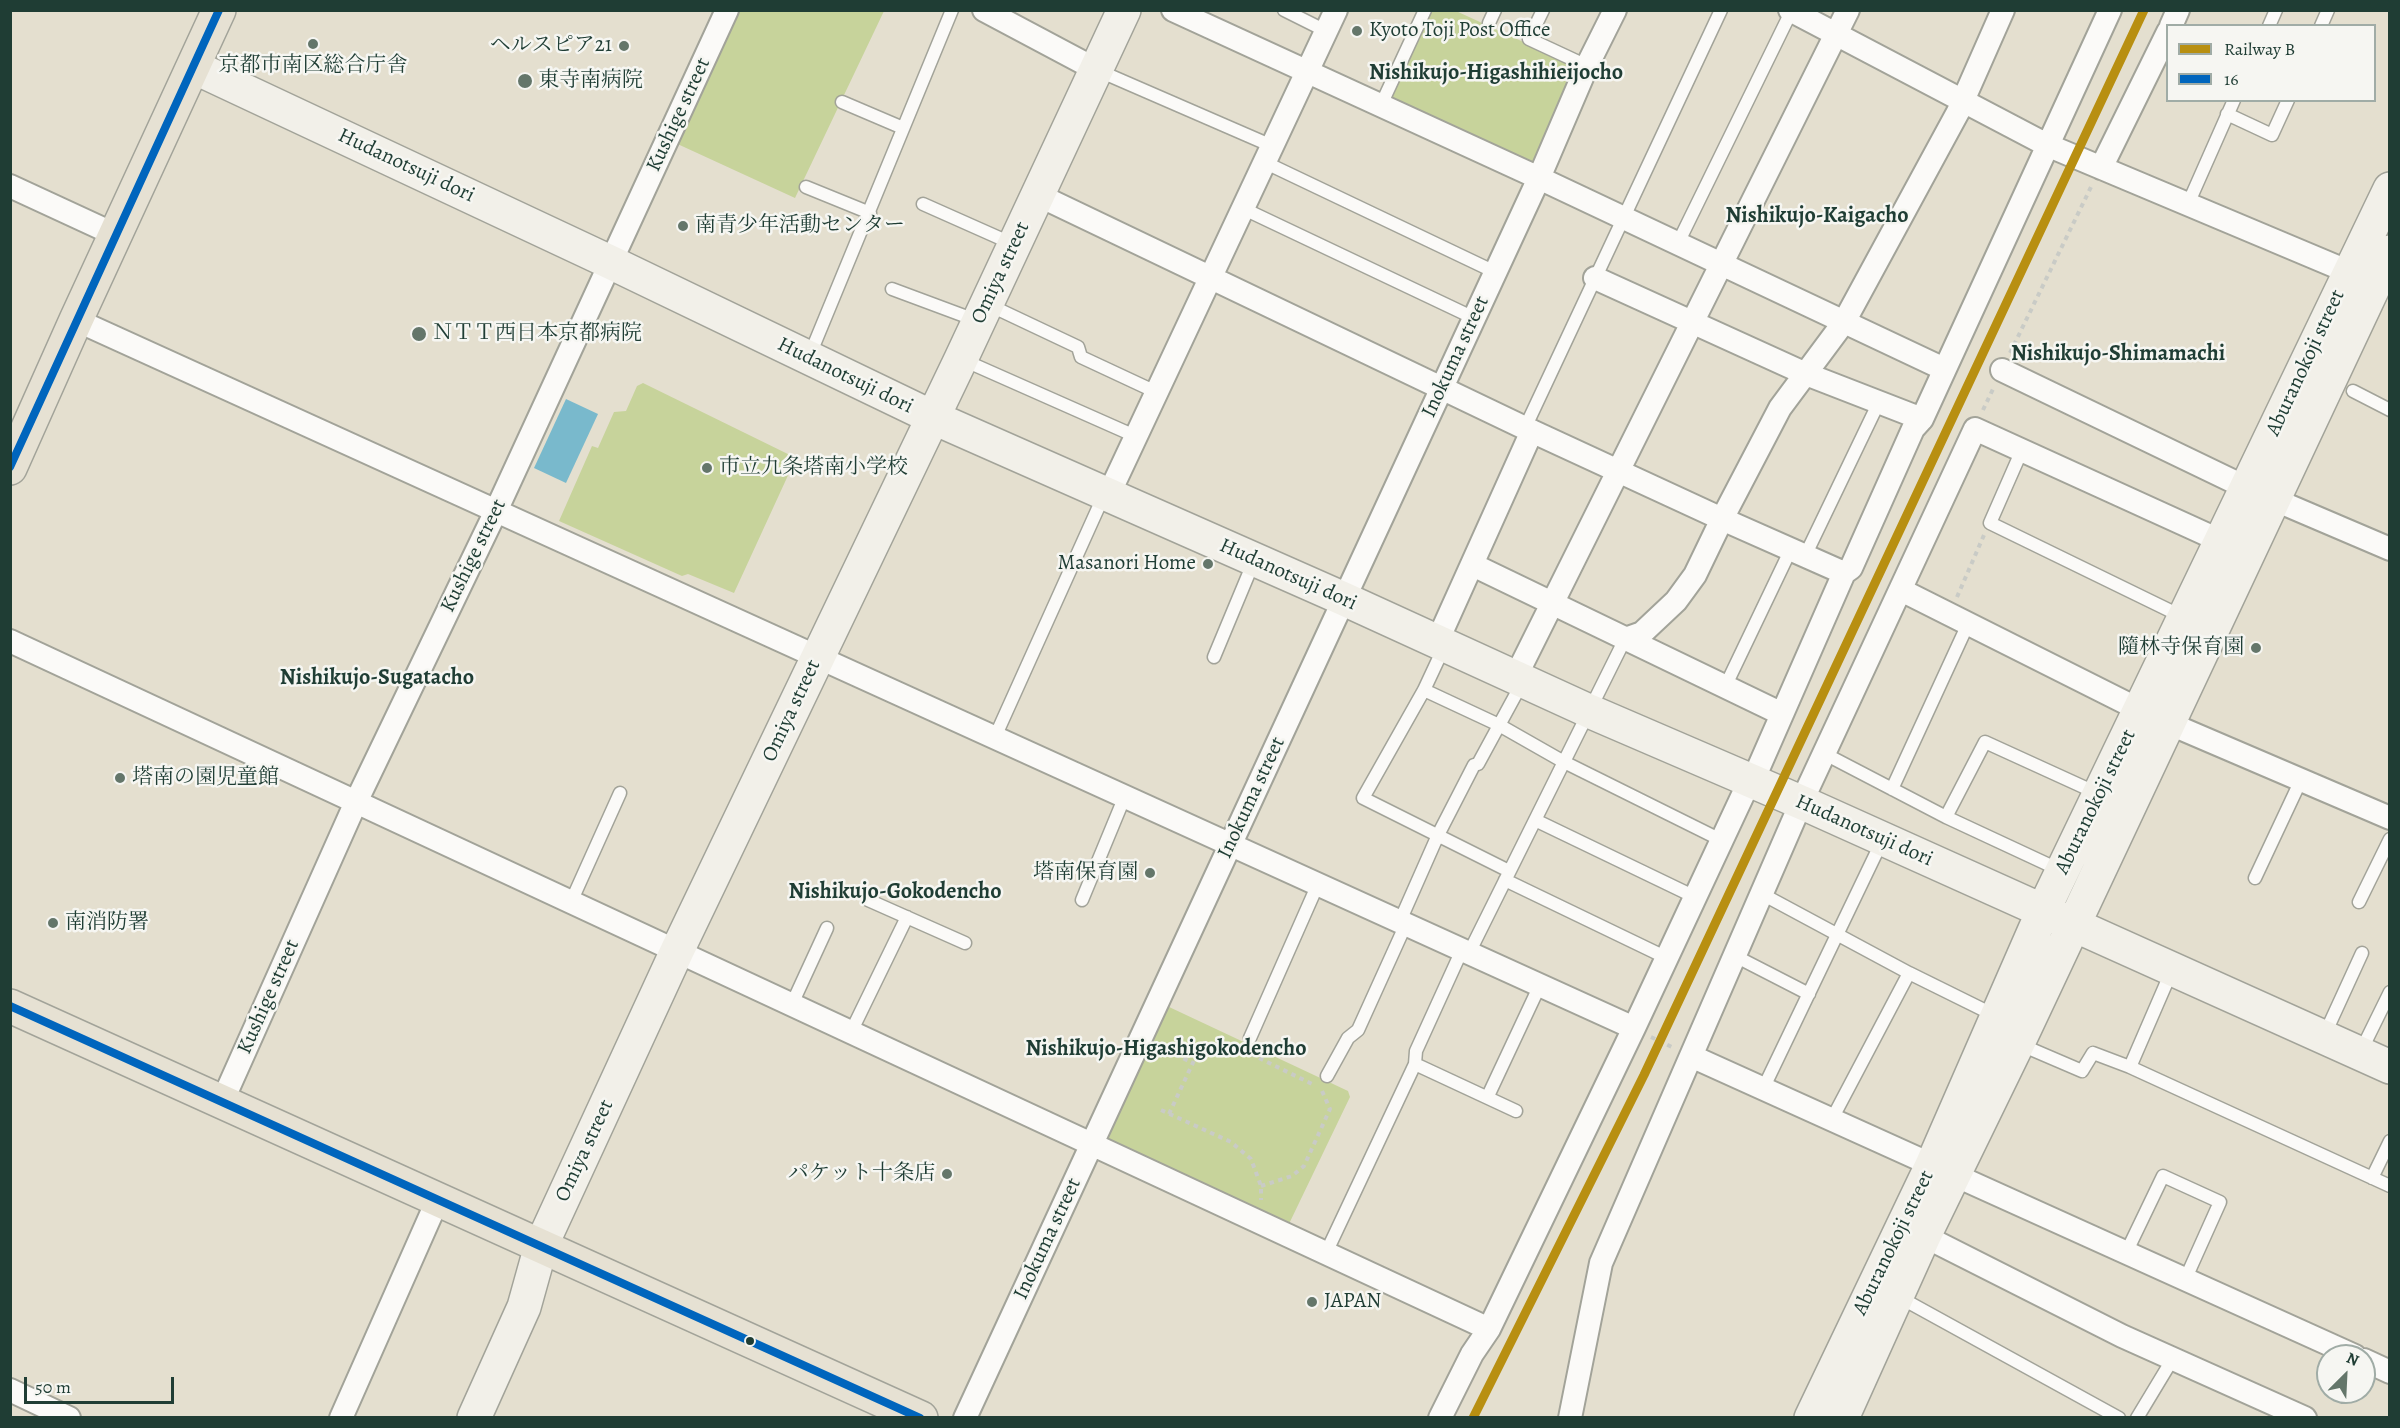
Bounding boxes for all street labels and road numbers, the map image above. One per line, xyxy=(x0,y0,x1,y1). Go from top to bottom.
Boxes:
street label: Kushige street xyxy=(642,54,716,176)
street label: Hudanotsuji dori xyxy=(334,123,478,209)
street label: Omiya street xyxy=(966,218,1036,328)
street label: Aburanokoji street xyxy=(2261,286,2351,440)
street label: Inokuma street xyxy=(1417,292,1495,422)
street label: Hudanotsuji dori xyxy=(773,332,917,420)
street label: Kushige street xyxy=(436,495,512,617)
street label: Hudanotsuji dori xyxy=(1215,533,1361,617)
street label: Omiya street xyxy=(757,656,827,766)
street label: Aburanokoji street xyxy=(2050,725,2142,879)
street label: Inokuma street xyxy=(1213,733,1291,863)
street label: Hudanotsuji dori xyxy=(1791,789,1937,873)
street label: Kushige street xyxy=(233,936,305,1058)
street label: Omiya street xyxy=(550,1096,620,1206)
street label: Aburanokoji street xyxy=(1848,1166,1940,1320)
street label: Inokuma street xyxy=(1009,1174,1087,1304)

